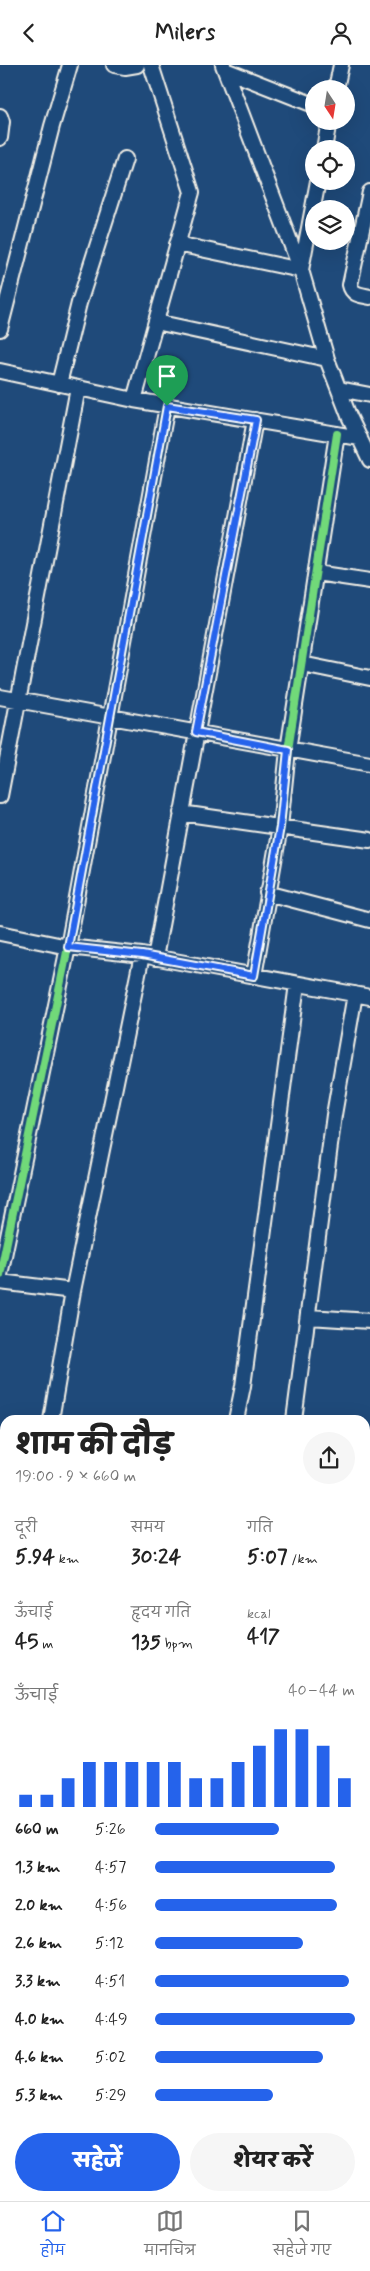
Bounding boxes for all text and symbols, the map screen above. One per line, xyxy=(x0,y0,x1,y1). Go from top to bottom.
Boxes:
icon: back xyxy=(15,19,43,47)
text: Milers xyxy=(155,19,215,47)
icon: person xyxy=(327,19,355,47)
north arrow xyxy=(305,80,355,130)
map controls xyxy=(305,80,355,250)
button: locate xyxy=(305,140,355,190)
button: layers xyxy=(305,200,355,250)
pin xyxy=(146,355,188,406)
icon: arrive xyxy=(153,362,181,390)
text: शाम की दौड़ xyxy=(15,1428,172,1465)
button: share xyxy=(303,1432,355,1484)
text: 19:00 · 9 × 660 m xyxy=(15,1466,136,1487)
text: दूरी xyxy=(15,1519,37,1537)
text: समय xyxy=(131,1519,164,1537)
text: गति xyxy=(247,1519,272,1537)
text: 5.94 xyxy=(15,1543,55,1571)
text: 30:24 xyxy=(131,1543,181,1571)
text: 5:07 xyxy=(247,1543,288,1571)
text: km xyxy=(55,1550,79,1568)
text: /km xyxy=(288,1550,318,1568)
text: ऊँचाई xyxy=(15,1604,53,1622)
text: हृदय गति xyxy=(131,1604,191,1622)
text: kcal xyxy=(247,1605,271,1623)
text: 417 xyxy=(247,1623,280,1651)
text: 45 xyxy=(15,1628,38,1656)
text: 135 xyxy=(131,1628,161,1656)
text: m xyxy=(38,1635,53,1653)
text: bpm xyxy=(161,1635,193,1653)
text: 40–44 m xyxy=(288,1680,355,1701)
text: ऊँचाई xyxy=(15,1685,58,1706)
text: 660 m xyxy=(15,1819,59,1840)
text: 5:26 xyxy=(95,1819,126,1840)
text: 1.3 km xyxy=(15,1857,60,1878)
text: 4:57 xyxy=(95,1857,126,1878)
text: 2.0 km xyxy=(15,1895,63,1916)
text: 4:56 xyxy=(95,1895,127,1916)
text: 2.6 km xyxy=(15,1933,62,1954)
text: 5:12 xyxy=(95,1933,124,1954)
text: 3.3 km xyxy=(15,1971,60,1992)
text: 4:51 xyxy=(95,1971,125,1992)
text: 4.0 km xyxy=(15,2009,64,2030)
text: 4:49 xyxy=(95,2009,127,2030)
text: 4.6 km xyxy=(15,2047,64,2068)
text: 5:02 xyxy=(95,2047,126,2068)
text: 5.3 km xyxy=(15,2085,63,2106)
text: 5:29 xyxy=(95,2085,126,2106)
button: सहेजें xyxy=(15,2133,180,2191)
button: शेयर करें xyxy=(190,2133,355,2191)
tab: होम xyxy=(39,2207,67,2266)
tab: मानचित्र xyxy=(144,2207,195,2266)
tab: सहेजे गए xyxy=(273,2207,331,2266)

